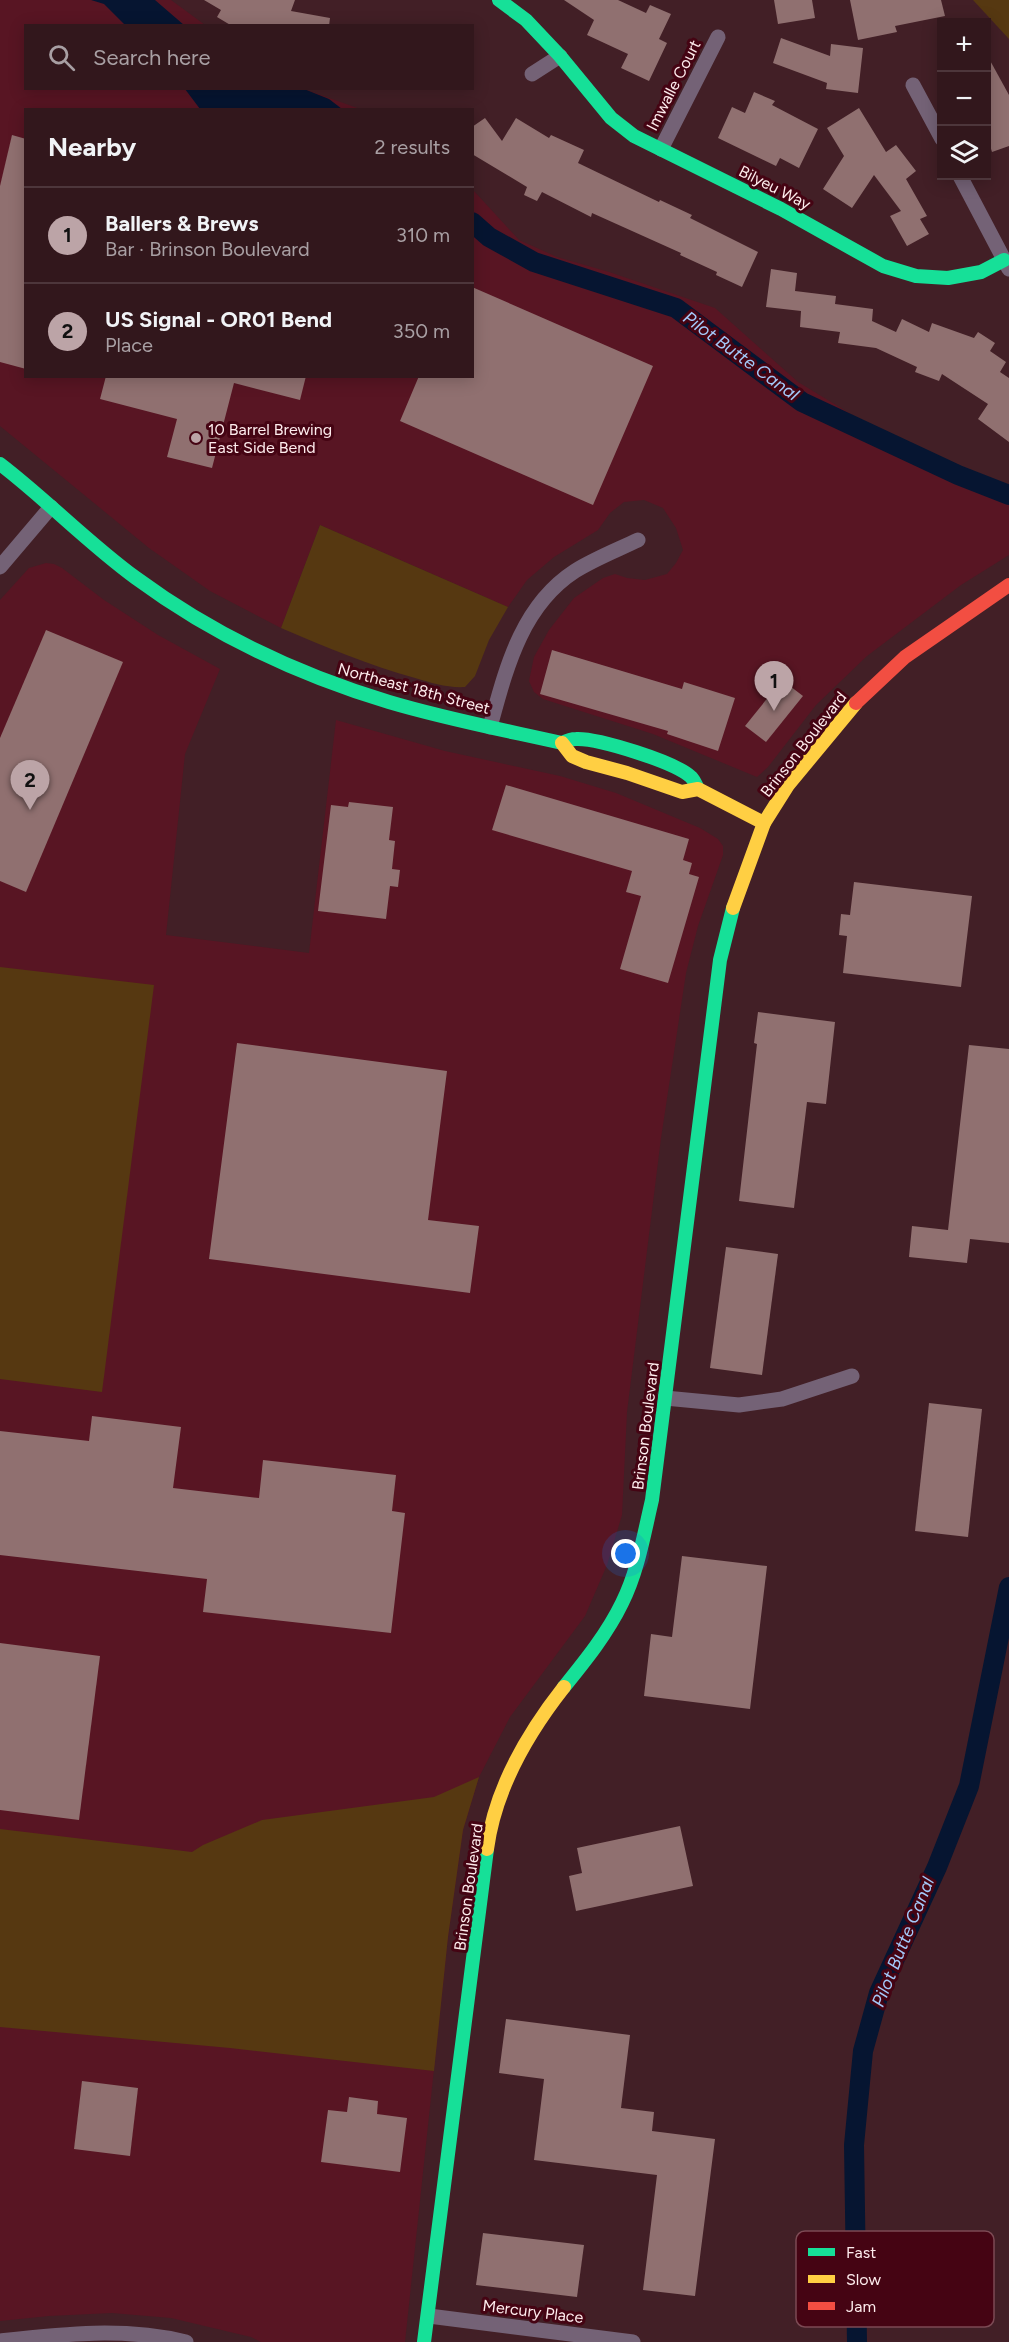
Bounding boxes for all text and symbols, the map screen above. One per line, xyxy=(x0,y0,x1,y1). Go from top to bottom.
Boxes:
map controls xyxy=(937,18,991,180)
button: + xyxy=(937,18,991,72)
search box xyxy=(24,24,474,90)
street label: Imwalle Court xyxy=(642,37,704,134)
icon: search xyxy=(45,41,78,74)
text: Search here xyxy=(93,44,211,71)
button: − xyxy=(937,72,991,126)
button: layers xyxy=(937,126,991,180)
text: Nearby xyxy=(48,131,136,163)
text: 2 results xyxy=(374,135,450,159)
street label: Bilyeu Way xyxy=(736,161,814,214)
text: Ballers & Brews xyxy=(105,210,259,237)
text: 1 xyxy=(63,223,72,247)
text: 310 m xyxy=(396,223,450,247)
text: Bar · Brinson Boulevard xyxy=(105,237,310,261)
text: US Signal - OR01 Bend xyxy=(105,306,332,333)
water label: Pilot Butte Canal xyxy=(679,307,804,406)
text: 2 xyxy=(62,319,73,343)
text: 350 m xyxy=(393,319,450,343)
text: Place xyxy=(105,333,153,357)
place label: 10 Barrel Brewing East Side Bend xyxy=(208,420,332,457)
marker: 10 Barrel Brewing East Side Bend xyxy=(189,431,203,445)
street label: Northeast 18th Street xyxy=(336,659,492,718)
pin: 1 xyxy=(754,662,794,711)
street label: Brinson Boulevard xyxy=(756,688,850,801)
pin: 2 xyxy=(10,760,50,810)
street label: Brinson Boulevard xyxy=(628,1361,663,1491)
your location xyxy=(611,1539,640,1568)
street label: Brinson Boulevard xyxy=(450,1822,487,1952)
water label: Pilot Butte Canal xyxy=(867,1873,939,2010)
legend xyxy=(796,2231,994,2327)
text: Fast xyxy=(846,2243,876,2262)
text: Slow xyxy=(846,2270,881,2289)
street label: Mercury Place xyxy=(481,2296,585,2327)
text: Jam xyxy=(846,2297,876,2316)

